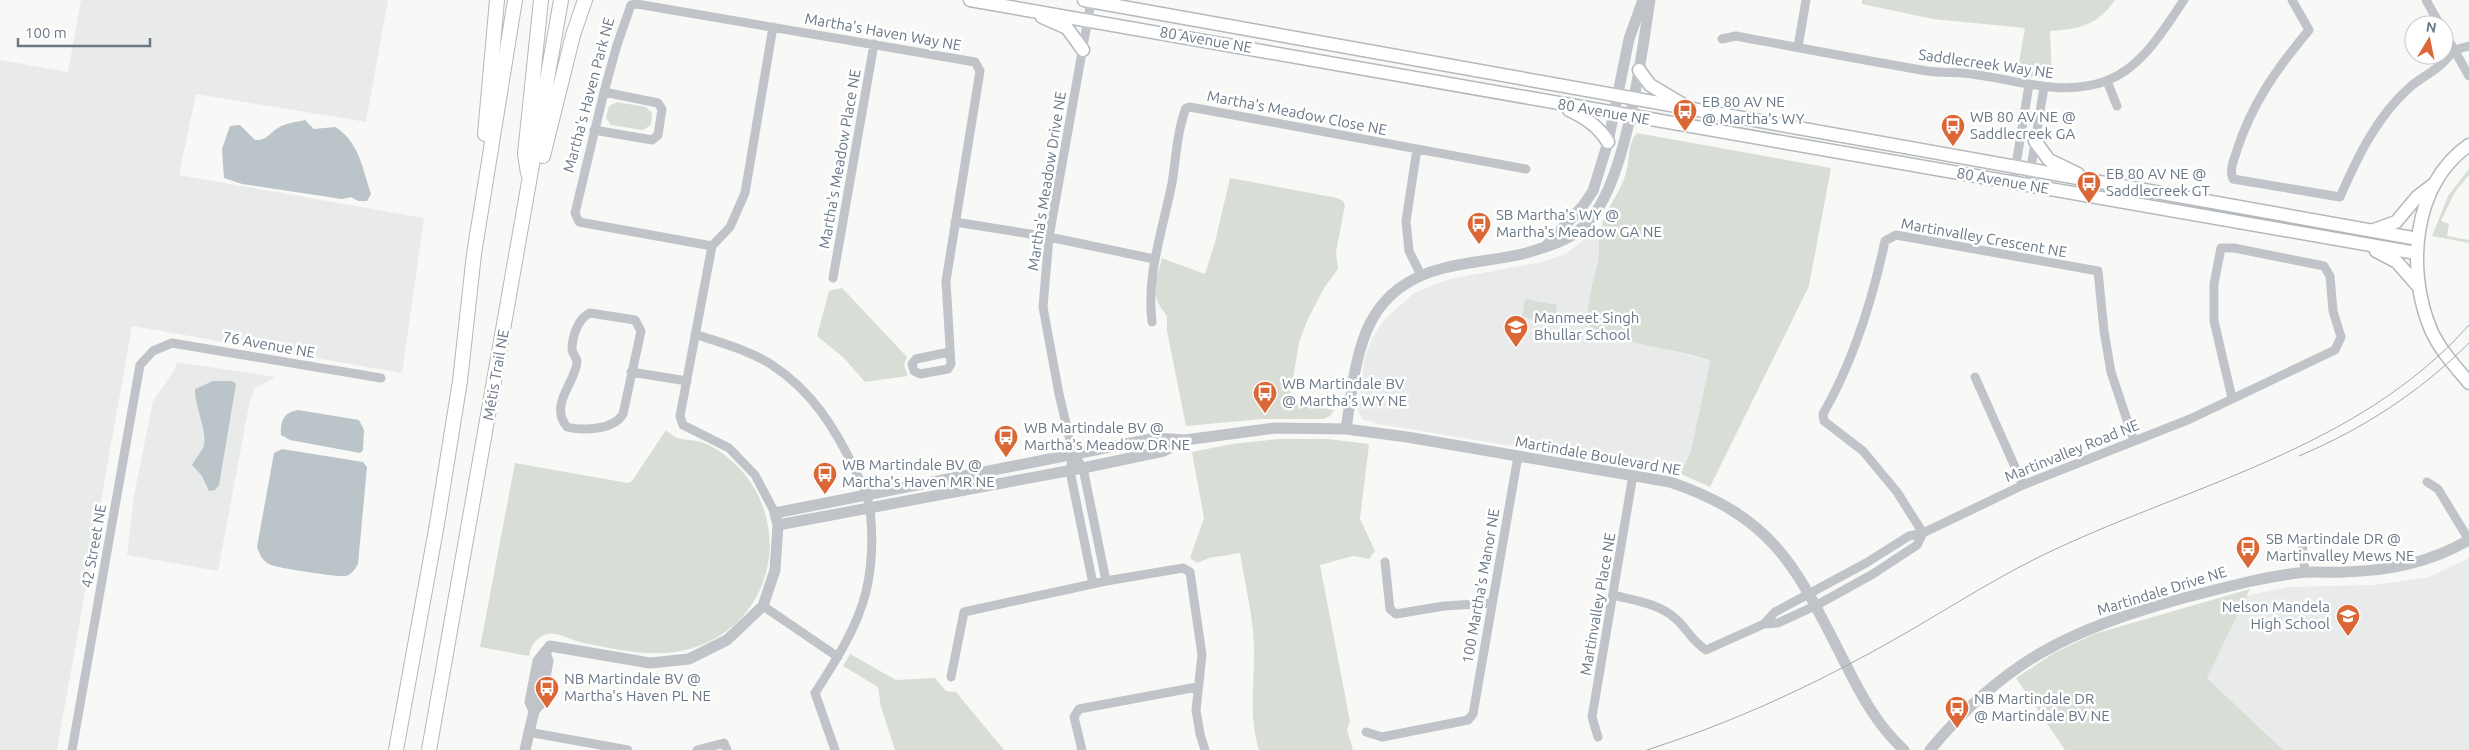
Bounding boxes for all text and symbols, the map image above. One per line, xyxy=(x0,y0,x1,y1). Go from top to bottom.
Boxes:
street label: Martha's Haven Way NE xyxy=(803,9,963,54)
scale bar xyxy=(18,15,150,47)
street label: Martha's Haven Park NE xyxy=(560,15,617,174)
north arrow xyxy=(2404,15,2454,65)
text: N xyxy=(2425,18,2438,36)
street label: 80 Avenue NE xyxy=(1159,23,1254,56)
text: 100 m xyxy=(25,24,67,41)
street label: Saddlecreek Way NE xyxy=(1917,46,2055,81)
street label: Martha's Meadow Place NE xyxy=(815,68,864,250)
street label: Martha's Meadow Close NE xyxy=(1206,87,1388,138)
street label: Martha's Meadow Drive NE xyxy=(1024,90,1069,272)
place label: EB 80 AV NE @ Martha's WY xyxy=(1702,93,1805,127)
street label: 80 Avenue NE xyxy=(1557,95,1652,128)
bus stop icon: EB 80 AV NE @ Martha's WY xyxy=(1672,98,1698,132)
place label: WB 80 AV NE @ Saddlecreek GA xyxy=(1970,108,2076,142)
bus stop icon: WB 80 AV NE @ Saddlecreek GA xyxy=(1940,113,1966,147)
street label: 80 Avenue NE xyxy=(1956,164,2051,197)
place label: EB 80 AV NE @ Saddlecreek GT xyxy=(2106,165,2210,199)
bus stop icon: EB 80 AV NE @ Saddlecreek GT xyxy=(2076,170,2102,204)
place label: SB Martha's WY @ Martha's Meadow GA NE xyxy=(1496,206,1662,240)
bus stop icon: SB Martha's WY @ Martha's Meadow GA NE xyxy=(1466,211,1492,245)
street label: Martinvalley Crescent NE xyxy=(1900,215,2068,260)
place label: Manmeet Singh Bhullar School xyxy=(1534,309,1639,343)
school or university icon: Manmeet Singh Bhullar School xyxy=(1503,314,1529,348)
street label: 76 Avenue NE xyxy=(222,328,317,361)
street label: Métis Trail NE xyxy=(479,328,512,422)
place label: WB Martindale BV @ Martha's WY NE xyxy=(1282,375,1407,409)
bus stop icon: WB Martindale BV @ Martha's WY NE xyxy=(1252,380,1278,414)
street label: Martinvalley Road NE xyxy=(2002,416,2142,485)
place label: WB Martindale BV @ Martha's Meadow DR NE xyxy=(1024,419,1190,453)
bus stop icon: WB Martindale BV @ Martha's Meadow DR NE xyxy=(993,424,1019,458)
street label: Martindale Boulevard NE xyxy=(1514,433,1682,478)
place label: WB Martindale BV @ Martha's Haven MR NE xyxy=(842,456,995,490)
bus stop icon: WB Martindale BV @ Martha's Haven MR NE xyxy=(812,461,838,495)
street label: 42 Street NE xyxy=(78,503,109,589)
street label: 100 Martha's Manor NE xyxy=(1458,507,1503,665)
place label: SB Martindale DR @ Martinvalley Mews NE xyxy=(2266,530,2414,564)
street label: Martinvalley Place NE xyxy=(1577,531,1618,677)
bus stop icon: SB Martindale DR @ Martinvalley Mews NE xyxy=(2235,535,2261,569)
street label: Martindale Drive NE xyxy=(2095,563,2229,618)
place label: Nelson Mandela High School xyxy=(2222,598,2330,632)
school or university icon: Nelson Mandela High School xyxy=(2335,603,2361,637)
place label: NB Martindale BV @ Martha's Haven PL NE xyxy=(564,670,711,704)
bus stop icon: NB Martindale BV @ Martha's Haven PL NE xyxy=(534,675,560,709)
place label: NB Martindale DR @ Martindale BV NE xyxy=(1974,690,2110,724)
bus stop icon: NB Martindale DR @ Martindale BV NE xyxy=(1944,695,1970,729)

